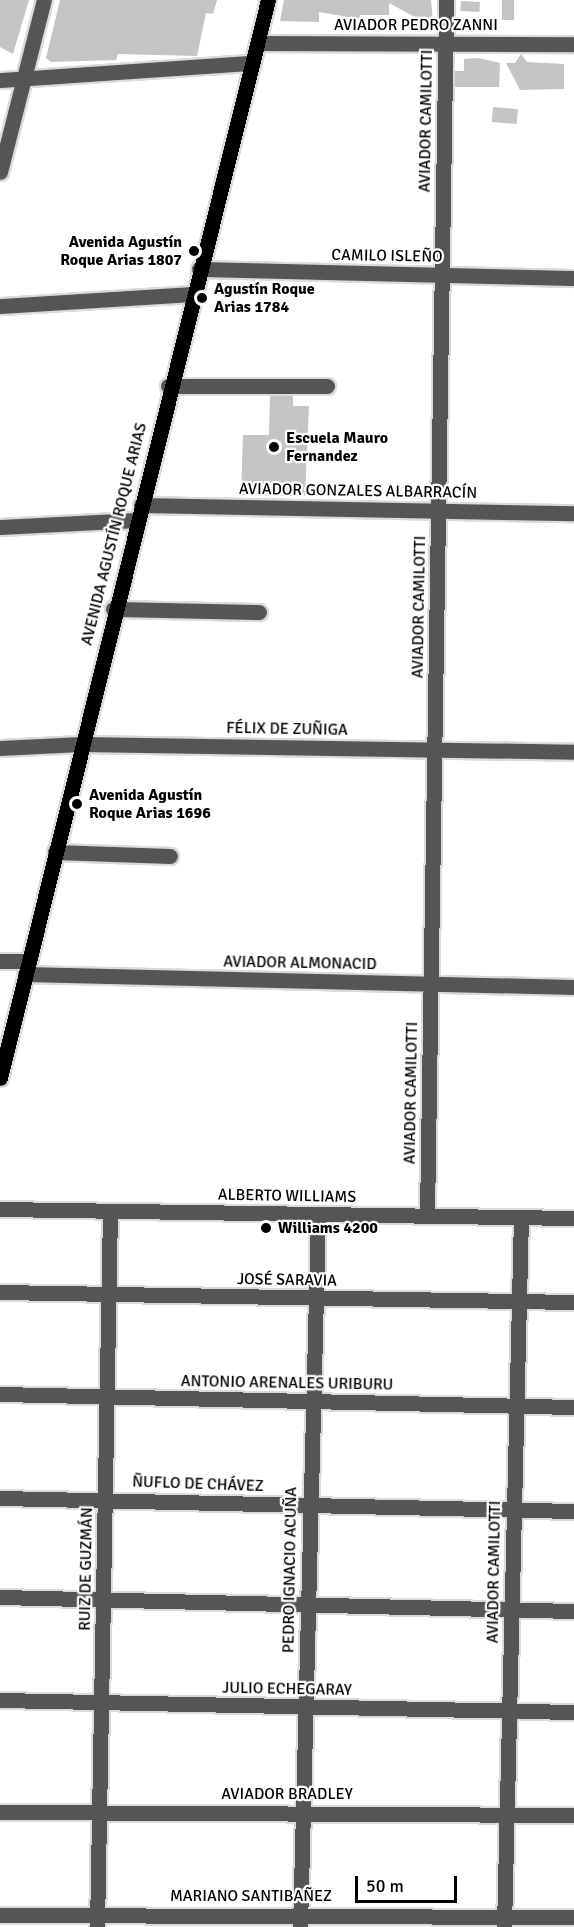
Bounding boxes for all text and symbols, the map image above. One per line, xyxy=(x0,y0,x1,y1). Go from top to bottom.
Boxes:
street label: AVIADOR PEDRO ZANNI xyxy=(334,15,498,35)
street label: AVIADOR CAMILOTTI xyxy=(415,50,437,192)
place label: Avenida Agustín Roque Arias 1807 xyxy=(60,232,182,270)
marker: Avenida Agustín Roque Arias 1807 xyxy=(187,244,201,258)
street label: CAMILO ISLEÑO xyxy=(331,245,443,267)
place label: Agustín Roque Arias 1784 xyxy=(214,279,315,317)
marker: Agustín Roque Arias 1784 xyxy=(195,291,209,305)
street label: AVENIDA AGUSTÍN ROQUE ARIAS xyxy=(77,421,151,647)
place label: Escuela Mauro Fernandez xyxy=(286,428,388,466)
marker: Escuela Mauro Fernandez xyxy=(267,440,281,454)
street label: AVIADOR GONZALES ALBARRACÍN xyxy=(239,479,477,503)
street label: AVIADOR CAMILOTTI xyxy=(408,536,430,678)
street label: FÉLIX DE ZUÑIGA xyxy=(226,718,348,740)
place label: Avenida Agustín Roque Arias 1696 xyxy=(89,785,211,823)
marker: Avenida Agustín Roque Arias 1696 xyxy=(70,797,84,811)
street label: AVIADOR ALMONACID xyxy=(223,952,377,974)
street label: AVIADOR CAMILOTTI xyxy=(400,1022,422,1164)
street label: ALBERTO WILLIAMS xyxy=(218,1185,356,1207)
place label: Williams 4200 xyxy=(278,1218,378,1238)
marker: Williams 4200 xyxy=(259,1221,273,1235)
street label: JOSÉ SARAVIA xyxy=(237,1270,337,1290)
street label: ANTONIO ARENALES URIBURU xyxy=(181,1372,393,1394)
street label: ÑUFLO DE CHÁVEZ xyxy=(132,1472,264,1496)
street label: PEDRO IGNACIO ACUÑA xyxy=(279,1487,301,1653)
street label: AVIADOR CAMILOTTI xyxy=(483,1501,505,1643)
street label: RUIZ DE GUZMÁN xyxy=(75,1507,97,1631)
street label: JULIO ECHEGARAY xyxy=(222,1678,352,1700)
street label: AVIADOR BRADLEY xyxy=(221,1784,353,1804)
scale bar xyxy=(358,1864,460,1902)
text: 50 m xyxy=(366,1875,404,1897)
street label: MARIANO SANTIBAÑEZ xyxy=(170,1886,332,1906)

